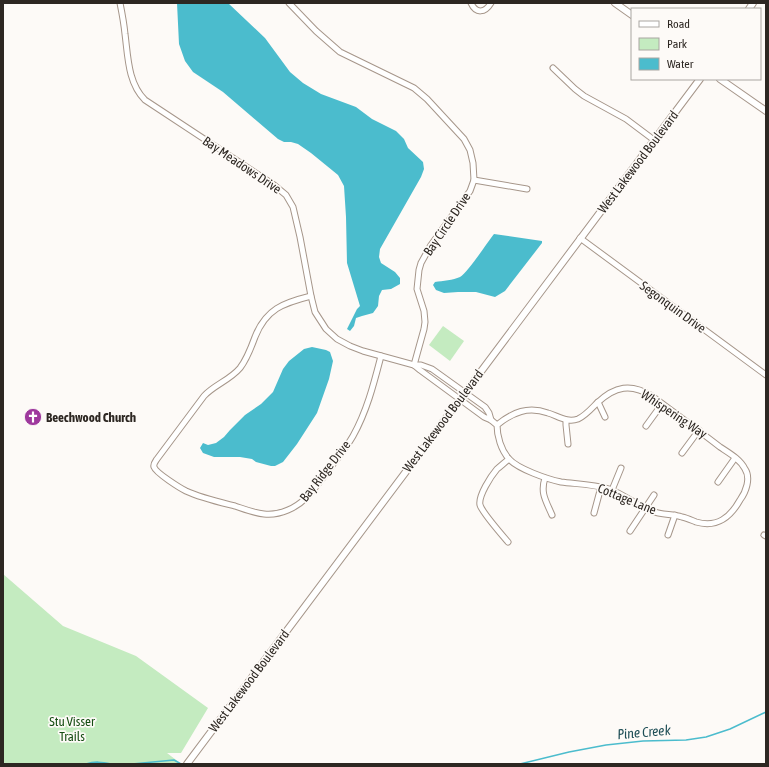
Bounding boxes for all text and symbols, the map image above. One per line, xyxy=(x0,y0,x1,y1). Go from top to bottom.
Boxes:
legend xyxy=(631,8,761,80)
text: Road xyxy=(667,17,690,31)
text: Park xyxy=(667,37,688,51)
text: Water xyxy=(667,57,694,71)
street label: West Lakewood Boulevard xyxy=(595,108,681,216)
street label: Bay Meadows Drive xyxy=(200,133,284,197)
street label: Bay Circle Drive xyxy=(420,189,474,258)
street label: Segonquin Drive xyxy=(637,278,709,336)
street label: West Lakewood Boulevard xyxy=(400,367,486,475)
street label: Whispering Way xyxy=(638,386,710,442)
church icon: Beechwood Church xyxy=(23,407,43,427)
place label: Beechwood Church xyxy=(46,410,136,425)
street label: Bay Ridge Drive xyxy=(297,437,354,504)
street label: Cottage Lane xyxy=(596,480,659,518)
street label: West Lakewood Boulevard xyxy=(206,627,292,735)
park label: Stu Visser Trails xyxy=(49,714,95,744)
water label: Pine Creek xyxy=(617,722,672,742)

